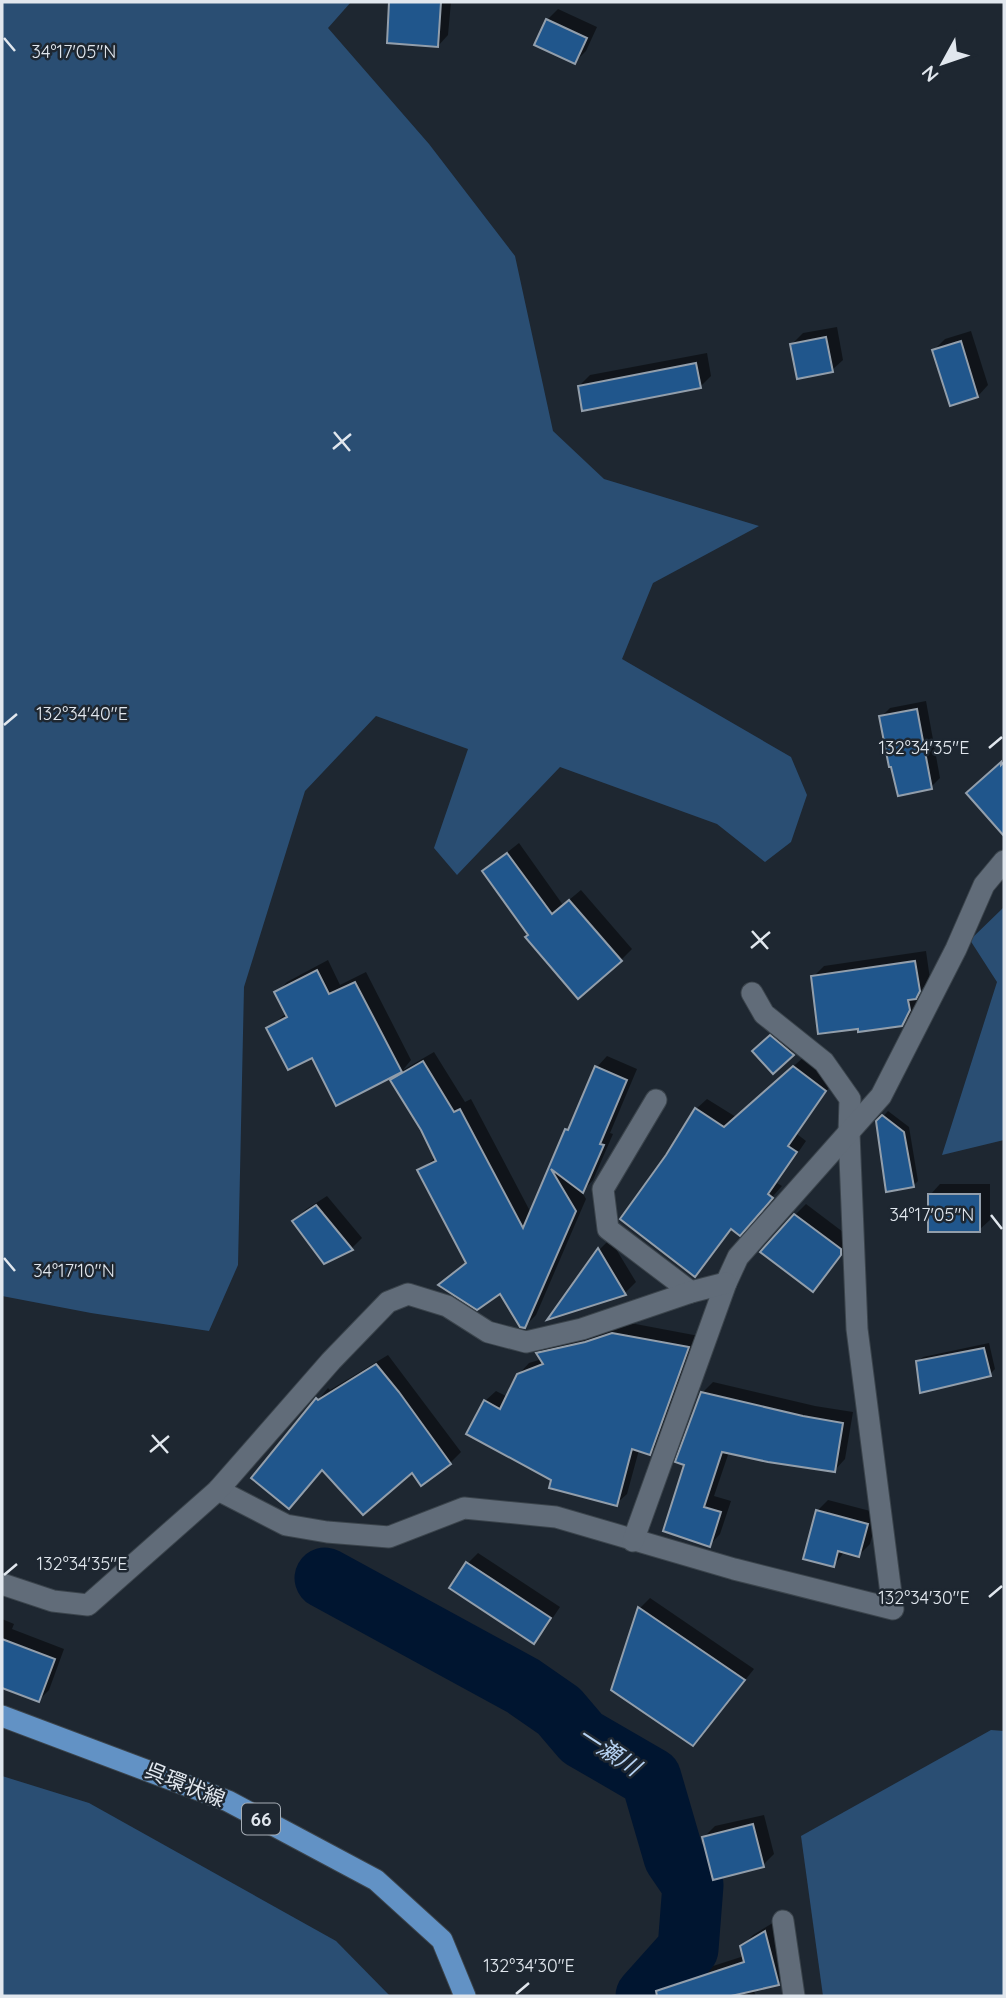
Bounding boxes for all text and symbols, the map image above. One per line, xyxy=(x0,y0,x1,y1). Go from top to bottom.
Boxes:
north arrow xyxy=(908,28,978,98)
text: 34°17'05"N xyxy=(32,40,116,63)
text: N xyxy=(916,61,944,87)
text: 132°34'40"E xyxy=(36,702,128,725)
text: 132°34'35"E xyxy=(879,736,969,759)
text: 34°17'05"N xyxy=(890,1203,974,1226)
text: 34°17'10"N xyxy=(33,1259,115,1282)
text: 132°34'35"E xyxy=(37,1552,127,1575)
text: 132°34'30"E xyxy=(878,1586,970,1609)
water label: 一瀬川 xyxy=(572,1720,649,1783)
street label: 呉環状線 xyxy=(142,1756,229,1812)
road number: 66 xyxy=(242,1803,280,1834)
text: 132°34'30"E xyxy=(483,1954,575,1977)

